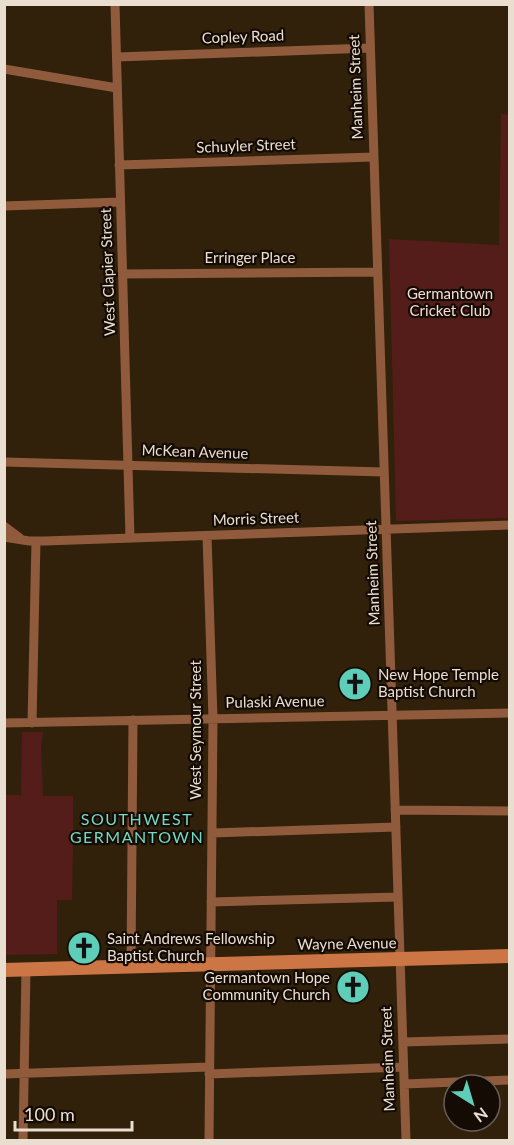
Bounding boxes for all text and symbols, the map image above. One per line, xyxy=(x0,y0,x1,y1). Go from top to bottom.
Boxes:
street label: Copley Road xyxy=(201,26,285,46)
street label: Manheim Street xyxy=(344,34,366,140)
street label: Schuyler Street xyxy=(196,134,297,156)
street label: West Clapier Street xyxy=(96,207,118,336)
street label: Erringer Place xyxy=(205,248,295,266)
park label: Germantown Cricket Club xyxy=(407,284,493,319)
street label: McKean Avenue xyxy=(141,440,249,462)
street label: Morris Street xyxy=(212,507,300,529)
street label: Manheim Street xyxy=(361,520,383,626)
street label: West Seymour Street xyxy=(186,660,204,800)
place label: New Hope Temple Baptist Church xyxy=(378,665,499,700)
church icon: New Hope Temple Baptist Church xyxy=(337,666,373,702)
street label: Pulaski Avenue xyxy=(225,691,325,711)
district label: SOUTHWEST GERMANTOWN xyxy=(70,809,204,846)
place label: Saint Andrews Fellowship Baptist Church xyxy=(107,929,275,964)
church icon: Saint Andrews Fellowship Baptist Church xyxy=(66,930,102,966)
street label: Wayne Avenue xyxy=(297,933,397,953)
place label: Germantown Hope Community Church xyxy=(203,968,330,1003)
church icon: Germantown Hope Community Church xyxy=(335,969,371,1005)
street label: Manheim Street xyxy=(376,1006,398,1112)
north arrow xyxy=(442,1073,502,1133)
scale bar xyxy=(15,1094,132,1132)
text: 100 m xyxy=(24,1103,75,1125)
text: N xyxy=(471,1104,492,1127)

